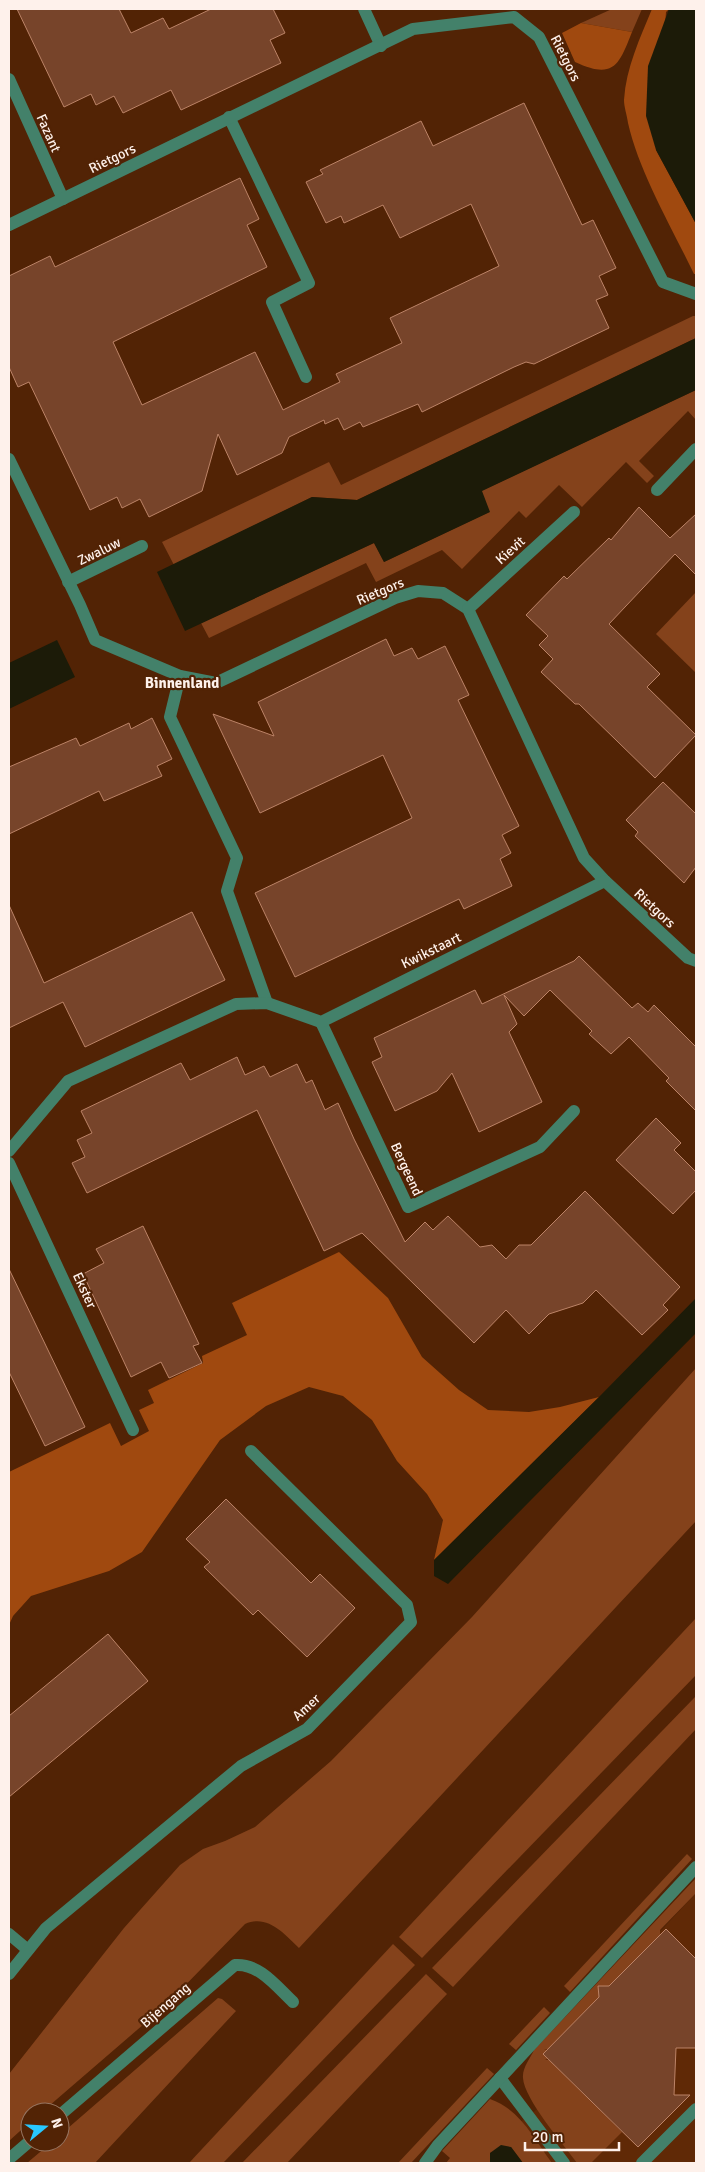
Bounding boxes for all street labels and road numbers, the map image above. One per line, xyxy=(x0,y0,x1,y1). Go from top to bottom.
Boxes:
street label: Rietgors xyxy=(547,32,584,84)
street label: Fazant xyxy=(33,112,64,155)
street label: Rietgors xyxy=(86,140,138,177)
street label: Kievit xyxy=(492,533,529,568)
street label: Zwaluw xyxy=(75,534,124,569)
street label: Rietgors xyxy=(354,574,407,609)
street label: Rietgors xyxy=(631,885,679,932)
street label: Kwikstaart xyxy=(398,929,464,972)
street label: Bergeend xyxy=(387,1140,426,1199)
street label: Ekster xyxy=(69,1269,101,1312)
street label: Amer xyxy=(289,1690,324,1724)
street label: Bijengang xyxy=(137,1979,194,2032)

